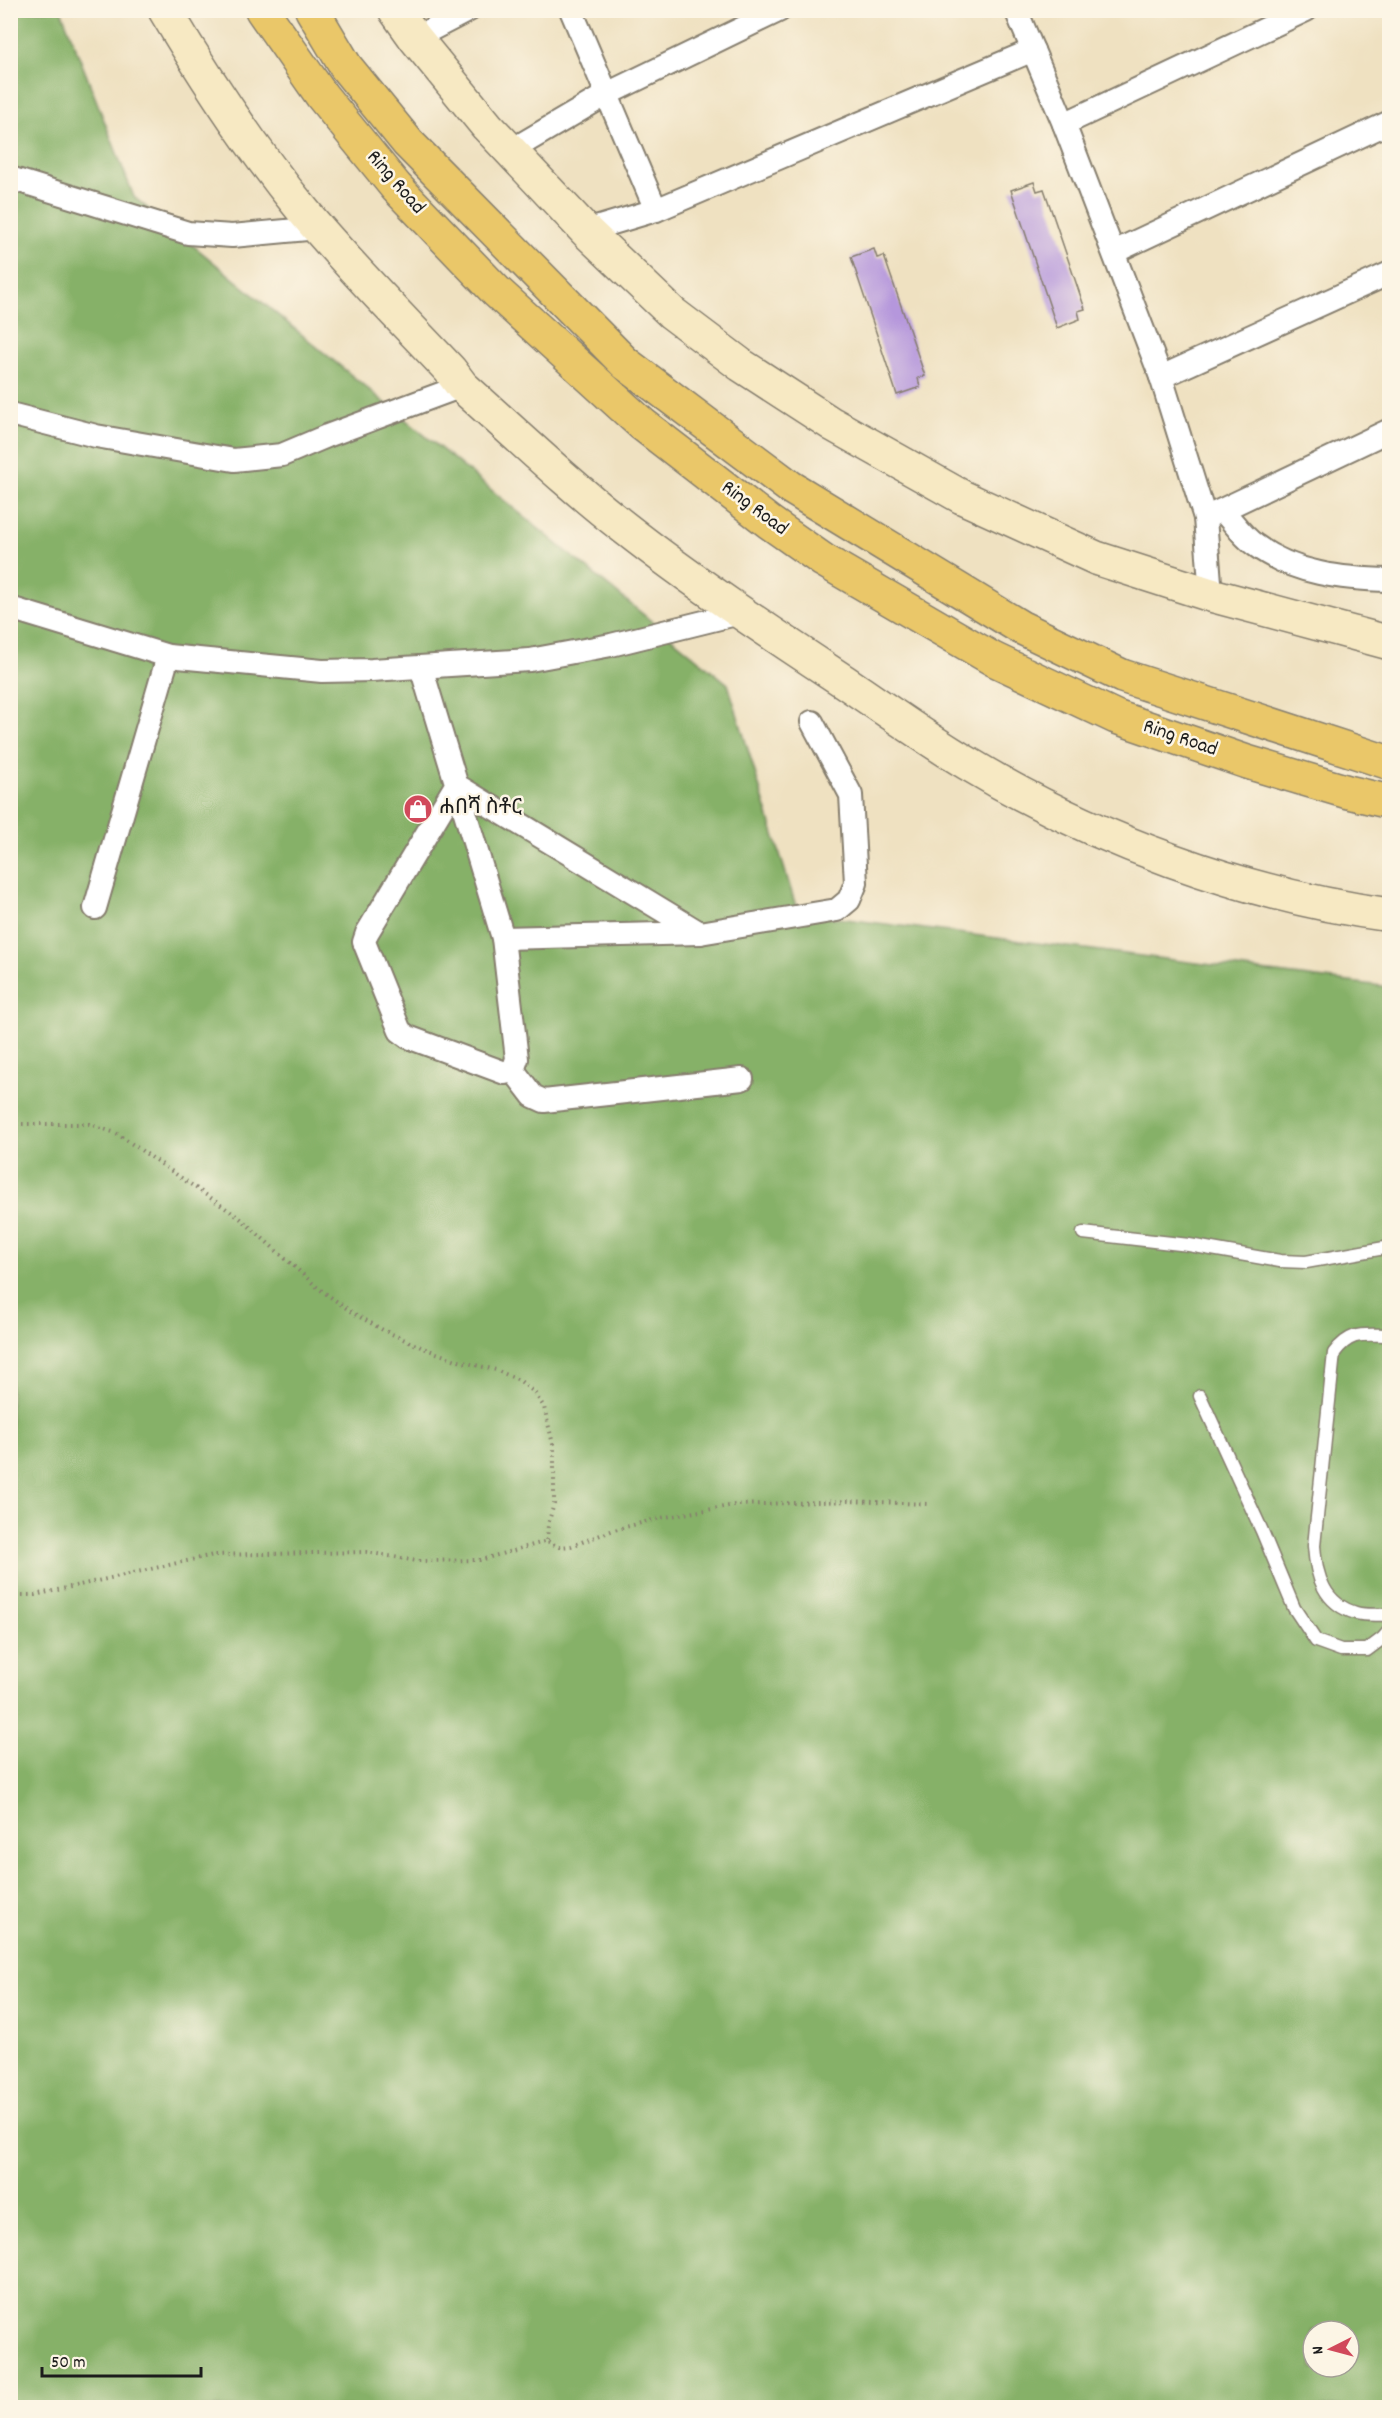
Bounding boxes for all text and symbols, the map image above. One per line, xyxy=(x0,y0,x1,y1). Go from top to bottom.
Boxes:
street label: Ring Road xyxy=(358,144,432,222)
street label: Ring Road xyxy=(714,474,794,544)
street label: Ring Road xyxy=(1139,712,1221,766)
shop icon: ሐበሻ ስቶር xyxy=(402,793,434,825)
place label: ሐበሻ ስቶር xyxy=(439,794,522,824)
north arrow xyxy=(1301,2319,1361,2379)
scale bar xyxy=(42,2340,201,2378)
text: N xyxy=(1307,2345,1330,2355)
text: 50 m xyxy=(51,2351,86,2376)

